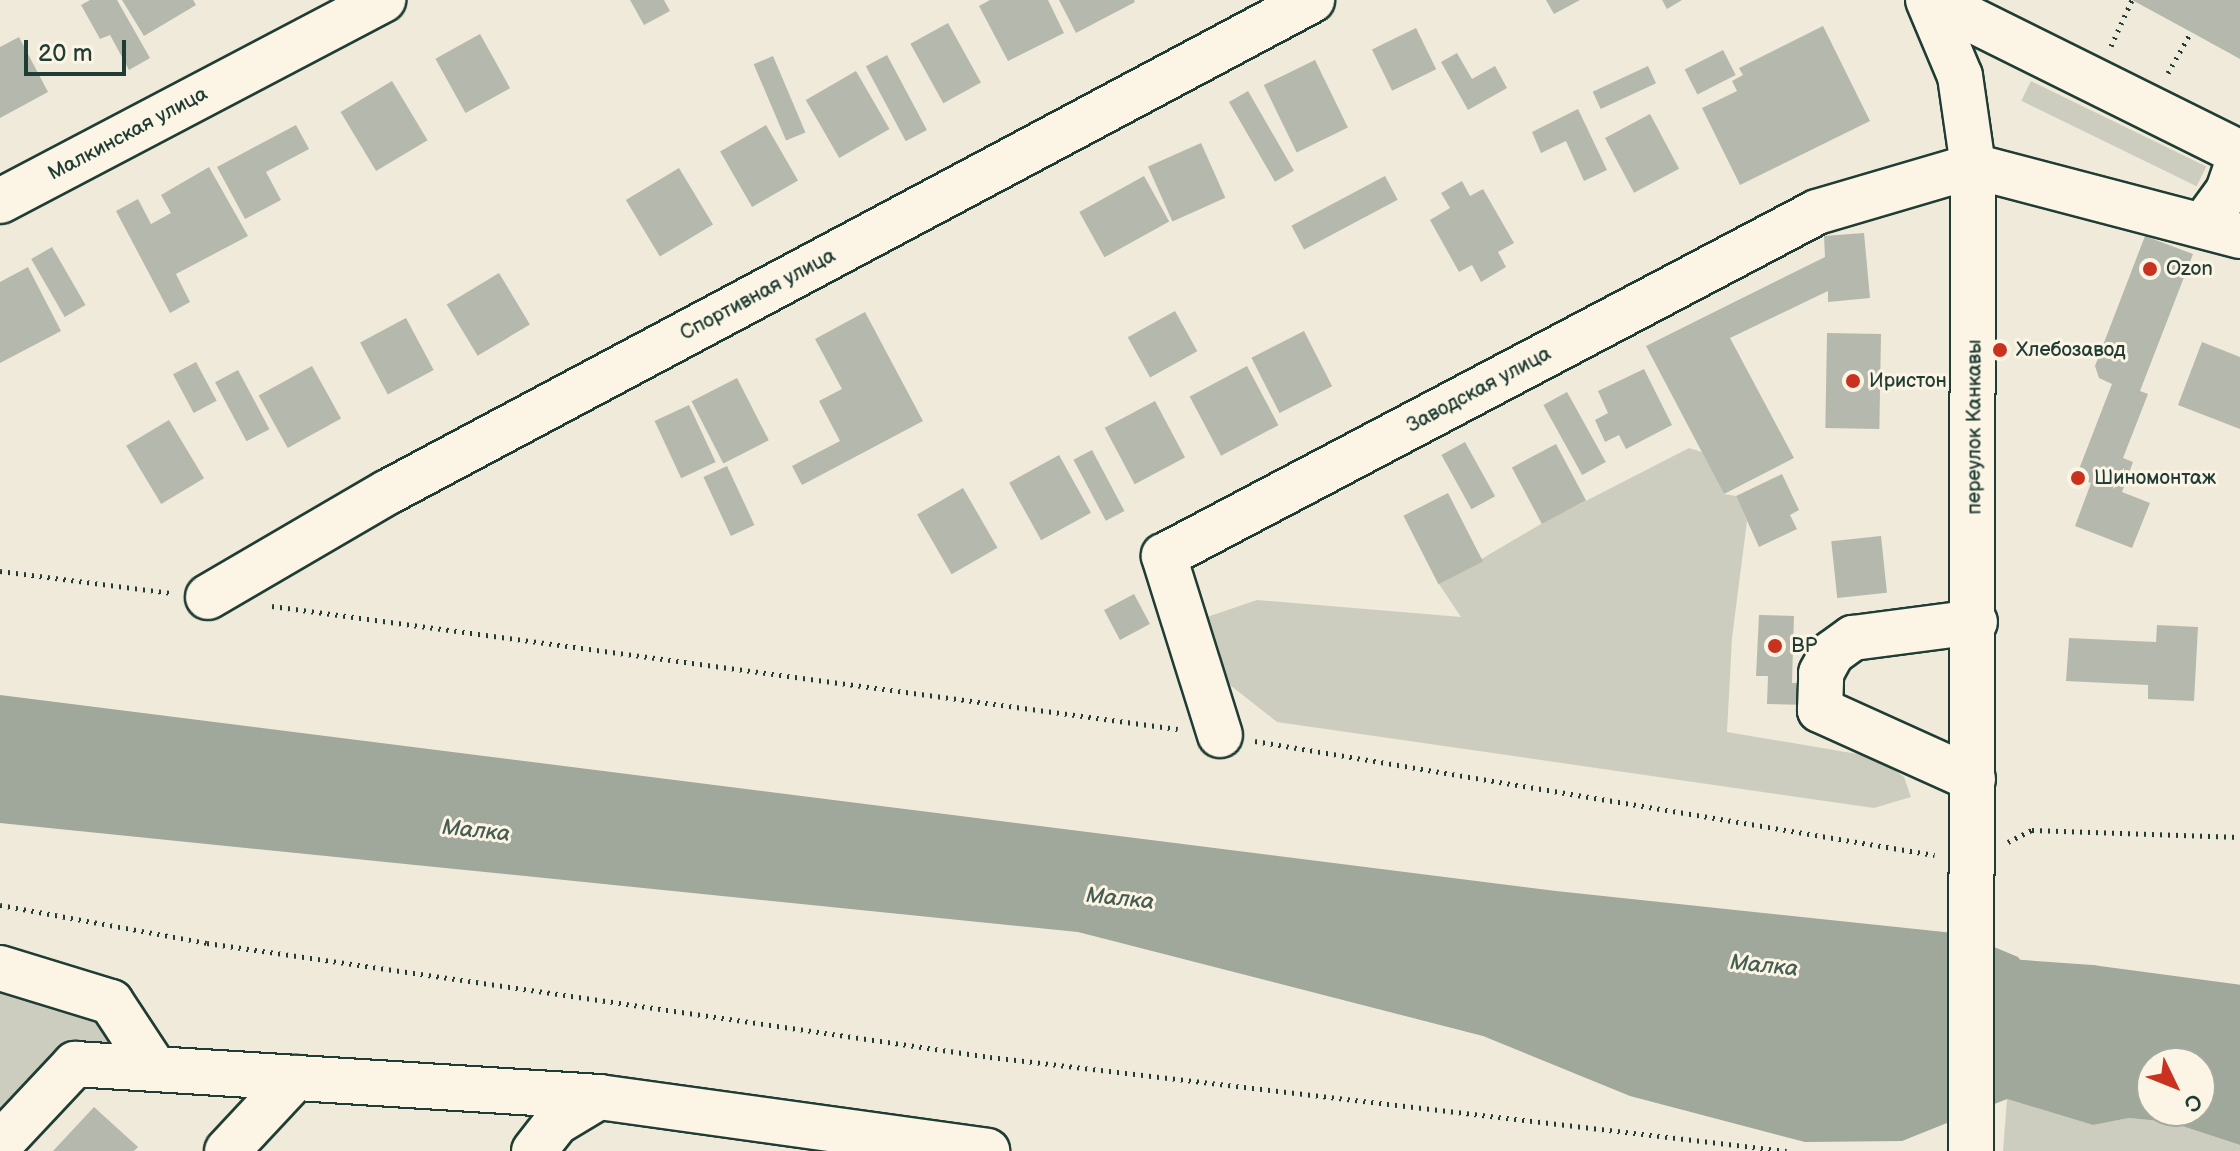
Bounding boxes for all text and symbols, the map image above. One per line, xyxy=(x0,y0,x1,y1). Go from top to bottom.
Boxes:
scale bar xyxy=(28,24,130,74)
text: 20 m xyxy=(38,39,93,68)
street label: Малкинская улица xyxy=(44,82,212,186)
street label: Спортивная улица xyxy=(676,244,840,346)
place label: Ozon xyxy=(2166,257,2213,281)
marker: Ozon xyxy=(2141,260,2159,278)
place label: Хлебозавод xyxy=(2016,338,2126,362)
street label: переулок Канкавы xyxy=(1963,339,1987,515)
marker: Хлебозавод xyxy=(1991,341,2009,359)
street label: Заводская улица xyxy=(1403,342,1555,438)
place label: Иристон xyxy=(1869,369,1947,393)
marker: Иристон xyxy=(1844,372,1862,390)
place label: Шиномонтаж xyxy=(2094,466,2216,490)
marker: Шиномонтаж xyxy=(2069,469,2087,487)
place label: BP xyxy=(1791,634,1817,658)
marker: BP xyxy=(1766,637,1784,655)
water label: Малка xyxy=(440,814,512,848)
water label: Малка xyxy=(1084,882,1156,916)
water label: Малка xyxy=(1728,949,1800,983)
north arrow xyxy=(2136,1047,2216,1127)
text: С xyxy=(2177,1088,2208,1117)

